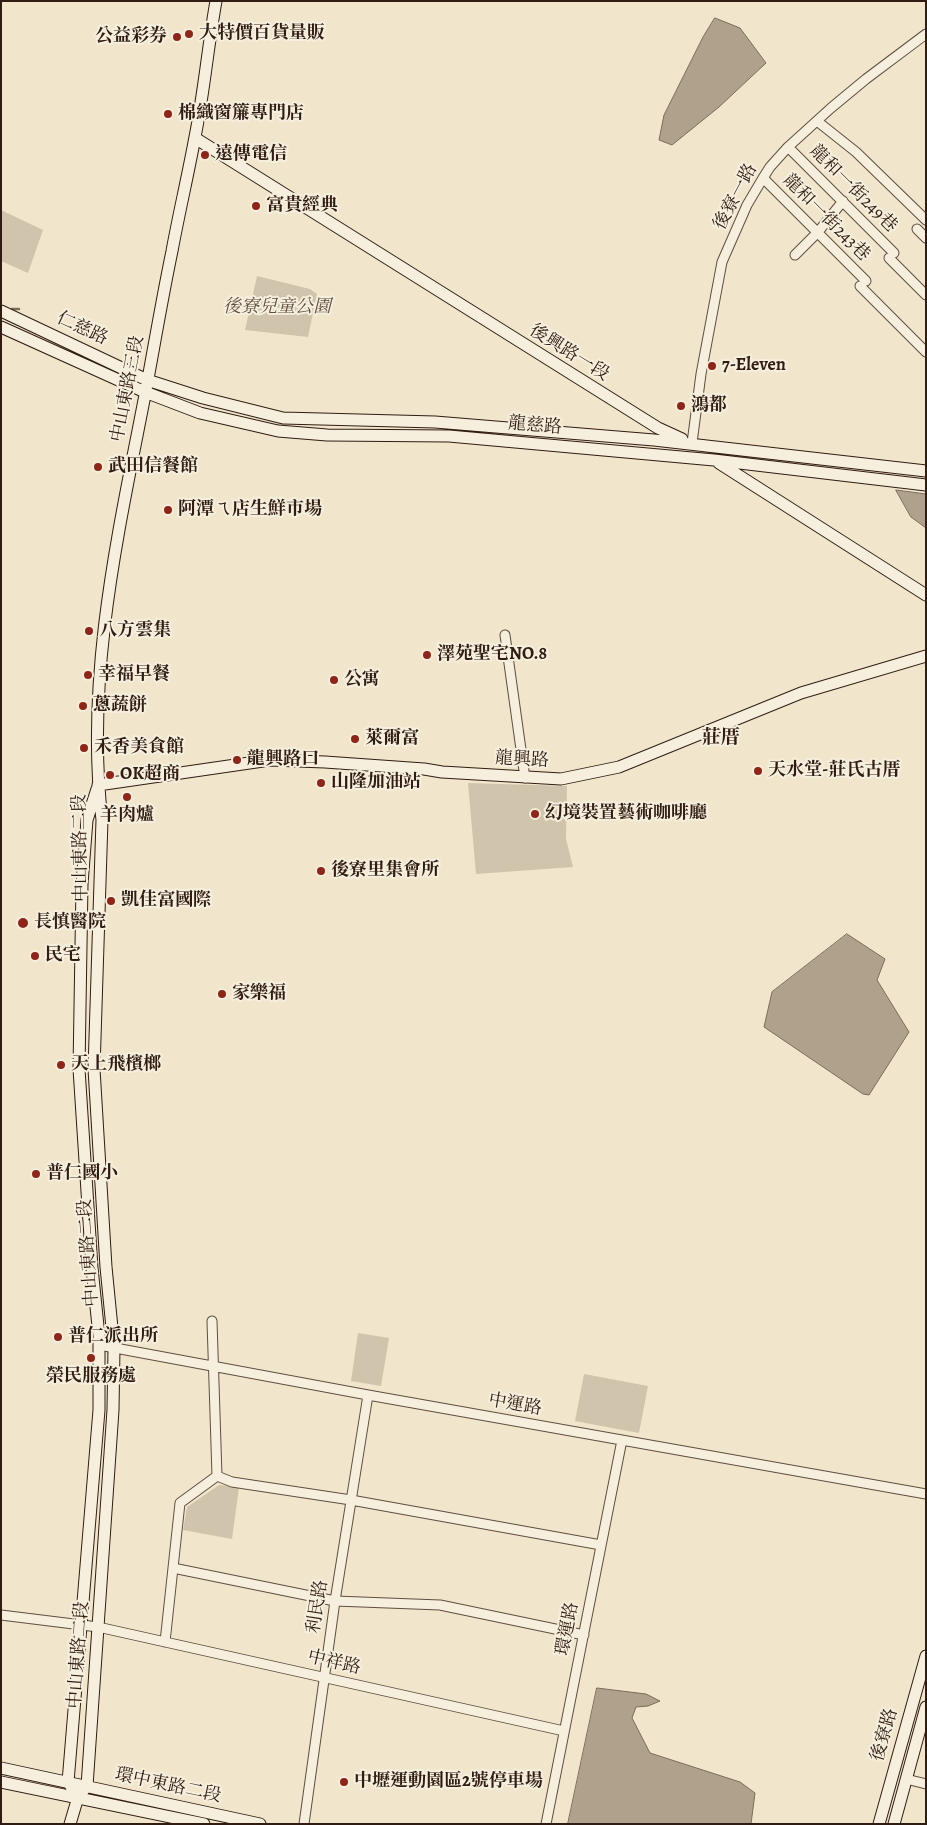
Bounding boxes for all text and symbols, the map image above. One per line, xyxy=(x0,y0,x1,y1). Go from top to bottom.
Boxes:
place label: 大特價百貨量販 xyxy=(199,23,325,45)
place label: 公益彩券 xyxy=(95,26,167,48)
marker: 大特價百貨量販 xyxy=(183,28,195,40)
marker: 公益彩券 xyxy=(171,31,183,43)
place label: 棉織窗簾專門店 xyxy=(178,103,304,125)
marker: 棉織窗簾專門店 xyxy=(162,108,174,120)
street label: 龍和一街249巷 xyxy=(805,141,901,237)
place label: 遠傳電信 xyxy=(215,144,287,166)
marker: 遠傳電信 xyxy=(199,149,211,161)
street label: 後寮一路 xyxy=(710,160,762,234)
street label: 龍和一街243巷 xyxy=(778,170,874,266)
place label: 富貴經典 xyxy=(266,195,338,217)
marker: 富貴經典 xyxy=(250,200,262,212)
park label: 後寮兒童公園 xyxy=(223,297,331,319)
street label: 仁慈路 xyxy=(53,308,111,350)
street label: 後興路一段 xyxy=(525,320,613,386)
street label: 中山東路三段 xyxy=(107,334,149,444)
place label: 7-Eleven xyxy=(722,355,786,377)
marker: 7-Eleven xyxy=(706,360,718,372)
place label: 鴻都 xyxy=(691,395,727,417)
marker: 鴻都 xyxy=(675,400,687,412)
street label: 龍慈路 xyxy=(507,413,563,439)
place label: 武田信餐館 xyxy=(108,456,198,478)
marker: 武田信餐館 xyxy=(92,461,104,473)
place label: 阿潭ㄟ店生鮮市場 xyxy=(178,499,322,521)
marker: 阿潭ㄟ店生鮮市場 xyxy=(162,504,174,516)
place label: 八方雲集 xyxy=(99,620,171,642)
marker: 八方雲集 xyxy=(83,625,95,637)
place label: 澤苑聖宅NO.8 xyxy=(437,644,547,666)
marker: 澤苑聖宅NO.8 xyxy=(421,649,433,661)
place label: 幸福早餐 xyxy=(98,664,170,686)
marker: 幸福早餐 xyxy=(82,669,94,681)
place label: 公寓 xyxy=(344,669,380,691)
marker: 公寓 xyxy=(328,674,340,686)
place label: 蔥蔬餅 xyxy=(93,695,147,717)
marker: 蔥蔬餅 xyxy=(77,700,89,712)
district label: 莊厝 xyxy=(702,727,740,749)
place label: 萊爾富 xyxy=(365,728,419,750)
marker: 萊爾富 xyxy=(349,733,361,745)
place label: 禾香美食館 xyxy=(94,737,184,759)
marker: 禾香美食館 xyxy=(78,742,90,754)
street label: 龍興路 xyxy=(494,748,550,772)
place label: 龍興路口 xyxy=(247,749,319,771)
marker: 龍興路口 xyxy=(231,754,243,766)
place label: 天水堂-莊氏古厝 xyxy=(768,760,900,782)
place label: OK超商 xyxy=(120,764,180,786)
marker: 天水堂-莊氏古厝 xyxy=(752,765,764,777)
marker: OK超商 xyxy=(104,769,116,781)
place label: 山隆加油站 xyxy=(331,772,421,794)
marker: 山隆加油站 xyxy=(315,777,327,789)
marker: 羊肉爐 xyxy=(121,791,133,803)
street label: 中山東路二段 xyxy=(69,794,93,902)
place label: 幻境裝置藝術咖啡廳 xyxy=(545,803,707,825)
place label: 羊肉爐 xyxy=(100,805,154,827)
marker: 幻境裝置藝術咖啡廳 xyxy=(529,808,541,820)
place label: 後寮里集會所 xyxy=(331,860,439,882)
marker: 後寮里集會所 xyxy=(315,865,327,877)
place label: 凱佳富國際 xyxy=(121,890,211,912)
marker: 凱佳富國際 xyxy=(105,895,117,907)
place label: 長慎醫院 xyxy=(34,912,106,934)
marker: 長慎醫院 xyxy=(16,916,30,930)
place label: 民宅 xyxy=(45,945,81,967)
marker: 民宅 xyxy=(29,950,41,962)
place label: 家樂福 xyxy=(232,983,286,1005)
marker: 家樂福 xyxy=(216,988,228,1000)
place label: 天上飛檳榔 xyxy=(71,1054,161,1076)
marker: 天上飛檳榔 xyxy=(55,1059,67,1071)
place label: 普仁國小 xyxy=(46,1163,118,1185)
marker: 普仁國小 xyxy=(30,1168,42,1180)
street label: 中山東路二段 xyxy=(74,1198,104,1308)
place label: 普仁派出所 xyxy=(68,1326,158,1348)
marker: 普仁派出所 xyxy=(52,1331,64,1343)
marker: 榮民服務處 xyxy=(85,1352,97,1364)
place label: 榮民服務處 xyxy=(46,1366,136,1388)
street label: 中運路 xyxy=(487,1390,543,1420)
street label: 利民路 xyxy=(303,1579,333,1635)
street label: 中山東路二段 xyxy=(64,1600,94,1710)
street label: 環運路 xyxy=(552,1600,584,1658)
street label: 中祥路 xyxy=(305,1646,363,1680)
street label: 後寮路 xyxy=(867,1706,903,1764)
street label: 環中東路二段 xyxy=(113,1764,223,1808)
place label: 中壢運動園區2號停車場 xyxy=(354,1771,543,1793)
marker: 中壢運動園區2號停車場 xyxy=(338,1776,350,1788)

